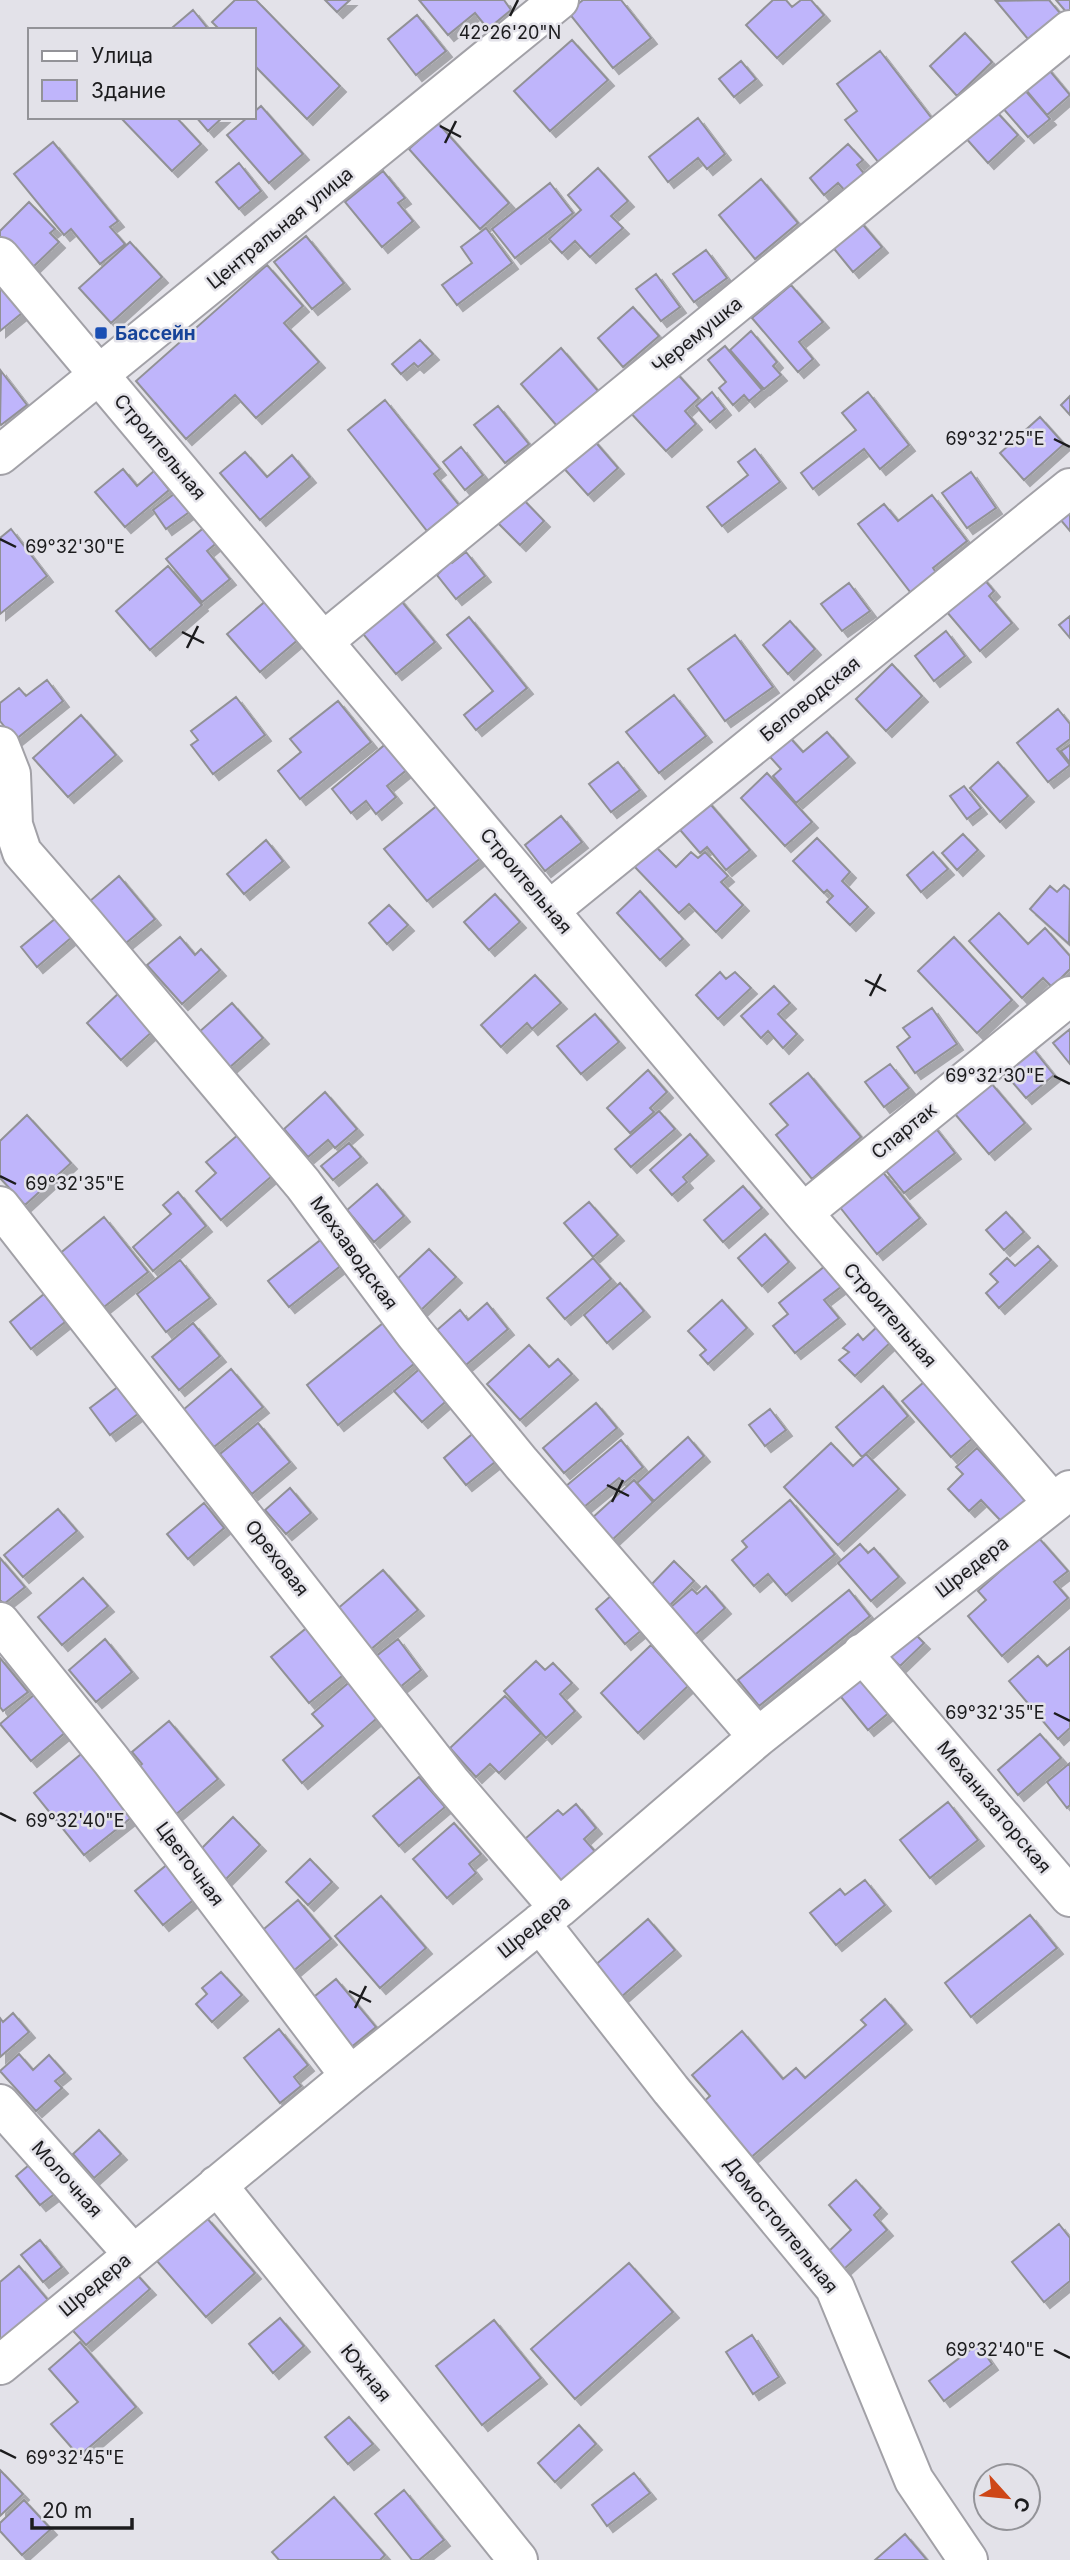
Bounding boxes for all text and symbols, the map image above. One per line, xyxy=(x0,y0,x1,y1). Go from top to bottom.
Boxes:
text: 42°26'20"N xyxy=(459,22,561,43)
legend xyxy=(28,28,256,119)
text: Улица xyxy=(91,43,153,68)
text: Здание xyxy=(91,78,166,103)
street label: Центральная улица xyxy=(202,162,358,294)
street label: Черемушка xyxy=(647,292,747,378)
place label: Бассейн xyxy=(115,322,196,345)
marker: Бассейн xyxy=(93,325,109,341)
street label: Строительная xyxy=(109,389,211,505)
text: 69°32'25"E xyxy=(945,428,1045,449)
text: 69°32'30"E xyxy=(25,536,125,557)
street label: Беловодская xyxy=(755,652,865,746)
street label: Строительная xyxy=(475,823,577,939)
text: 69°32'30"E xyxy=(945,1065,1045,1086)
street label: Спартак xyxy=(867,1097,942,1164)
text: 69°32'35"E xyxy=(25,1173,125,1194)
street label: Мехзаводская xyxy=(305,1192,403,1314)
street label: Строительная xyxy=(838,1258,942,1372)
street label: Ореховая xyxy=(240,1515,314,1601)
street label: Шредера xyxy=(931,1531,1013,1603)
text: 69°32'35"E xyxy=(945,1702,1045,1723)
street label: Механизаторская xyxy=(932,1736,1056,1878)
text: 69°32'40"E xyxy=(25,1810,125,1831)
street label: Цветочная xyxy=(151,1818,229,1910)
street label: Шредера xyxy=(493,1891,575,1963)
street label: Молочная xyxy=(27,2136,107,2222)
street label: Домостоительная xyxy=(719,2152,843,2298)
street label: Шредера xyxy=(55,2248,135,2322)
text: 69°32'40"E xyxy=(945,2339,1045,2360)
street label: Южная xyxy=(336,2340,396,2406)
text: 69°32'45"E xyxy=(26,2447,124,2468)
north arrow xyxy=(972,2462,1042,2532)
scale bar xyxy=(32,2486,131,2530)
text: С xyxy=(1008,2493,1035,2516)
text: 20 m xyxy=(42,2498,92,2523)

